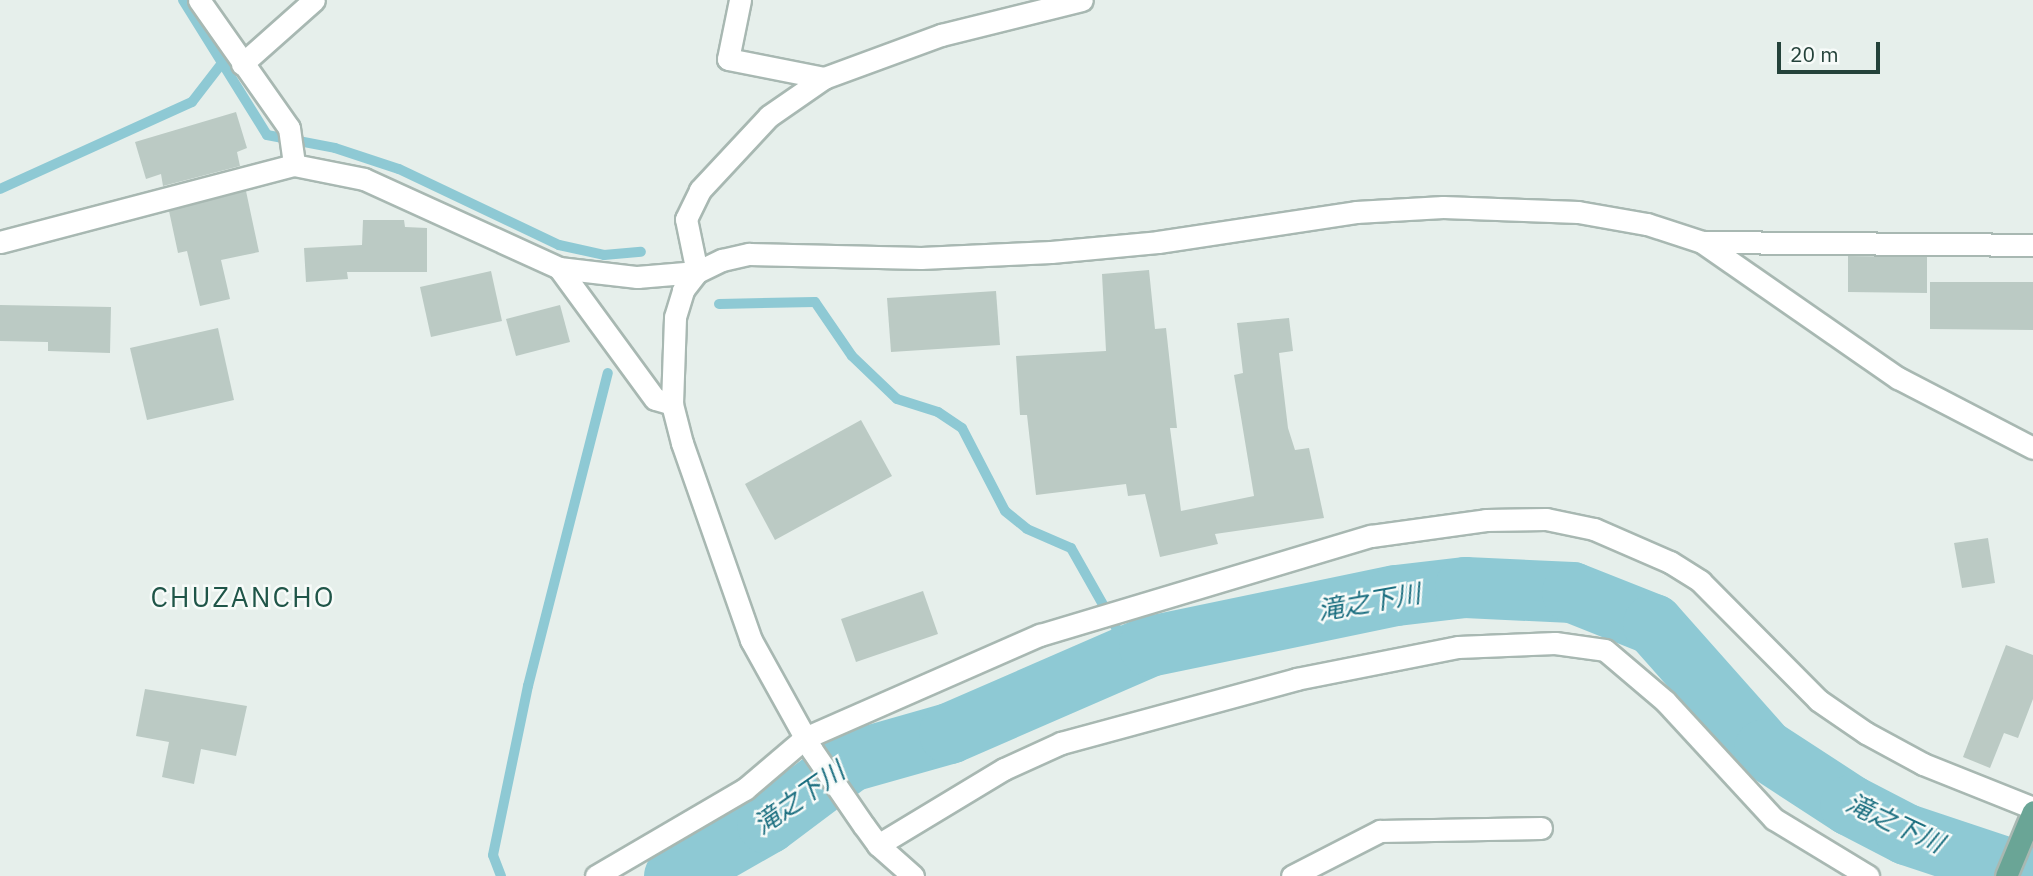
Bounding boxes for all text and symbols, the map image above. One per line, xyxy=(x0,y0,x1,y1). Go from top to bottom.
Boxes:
scale bar xyxy=(1781,28,1884,72)
text: 20 m xyxy=(1790,40,1839,68)
water label: 滝之下川 xyxy=(1315,578,1423,626)
district label: CHUZANCHO xyxy=(152,580,334,614)
water label: 滝之下川 xyxy=(747,755,851,841)
water label: 滝之下川 xyxy=(1841,787,1949,859)

